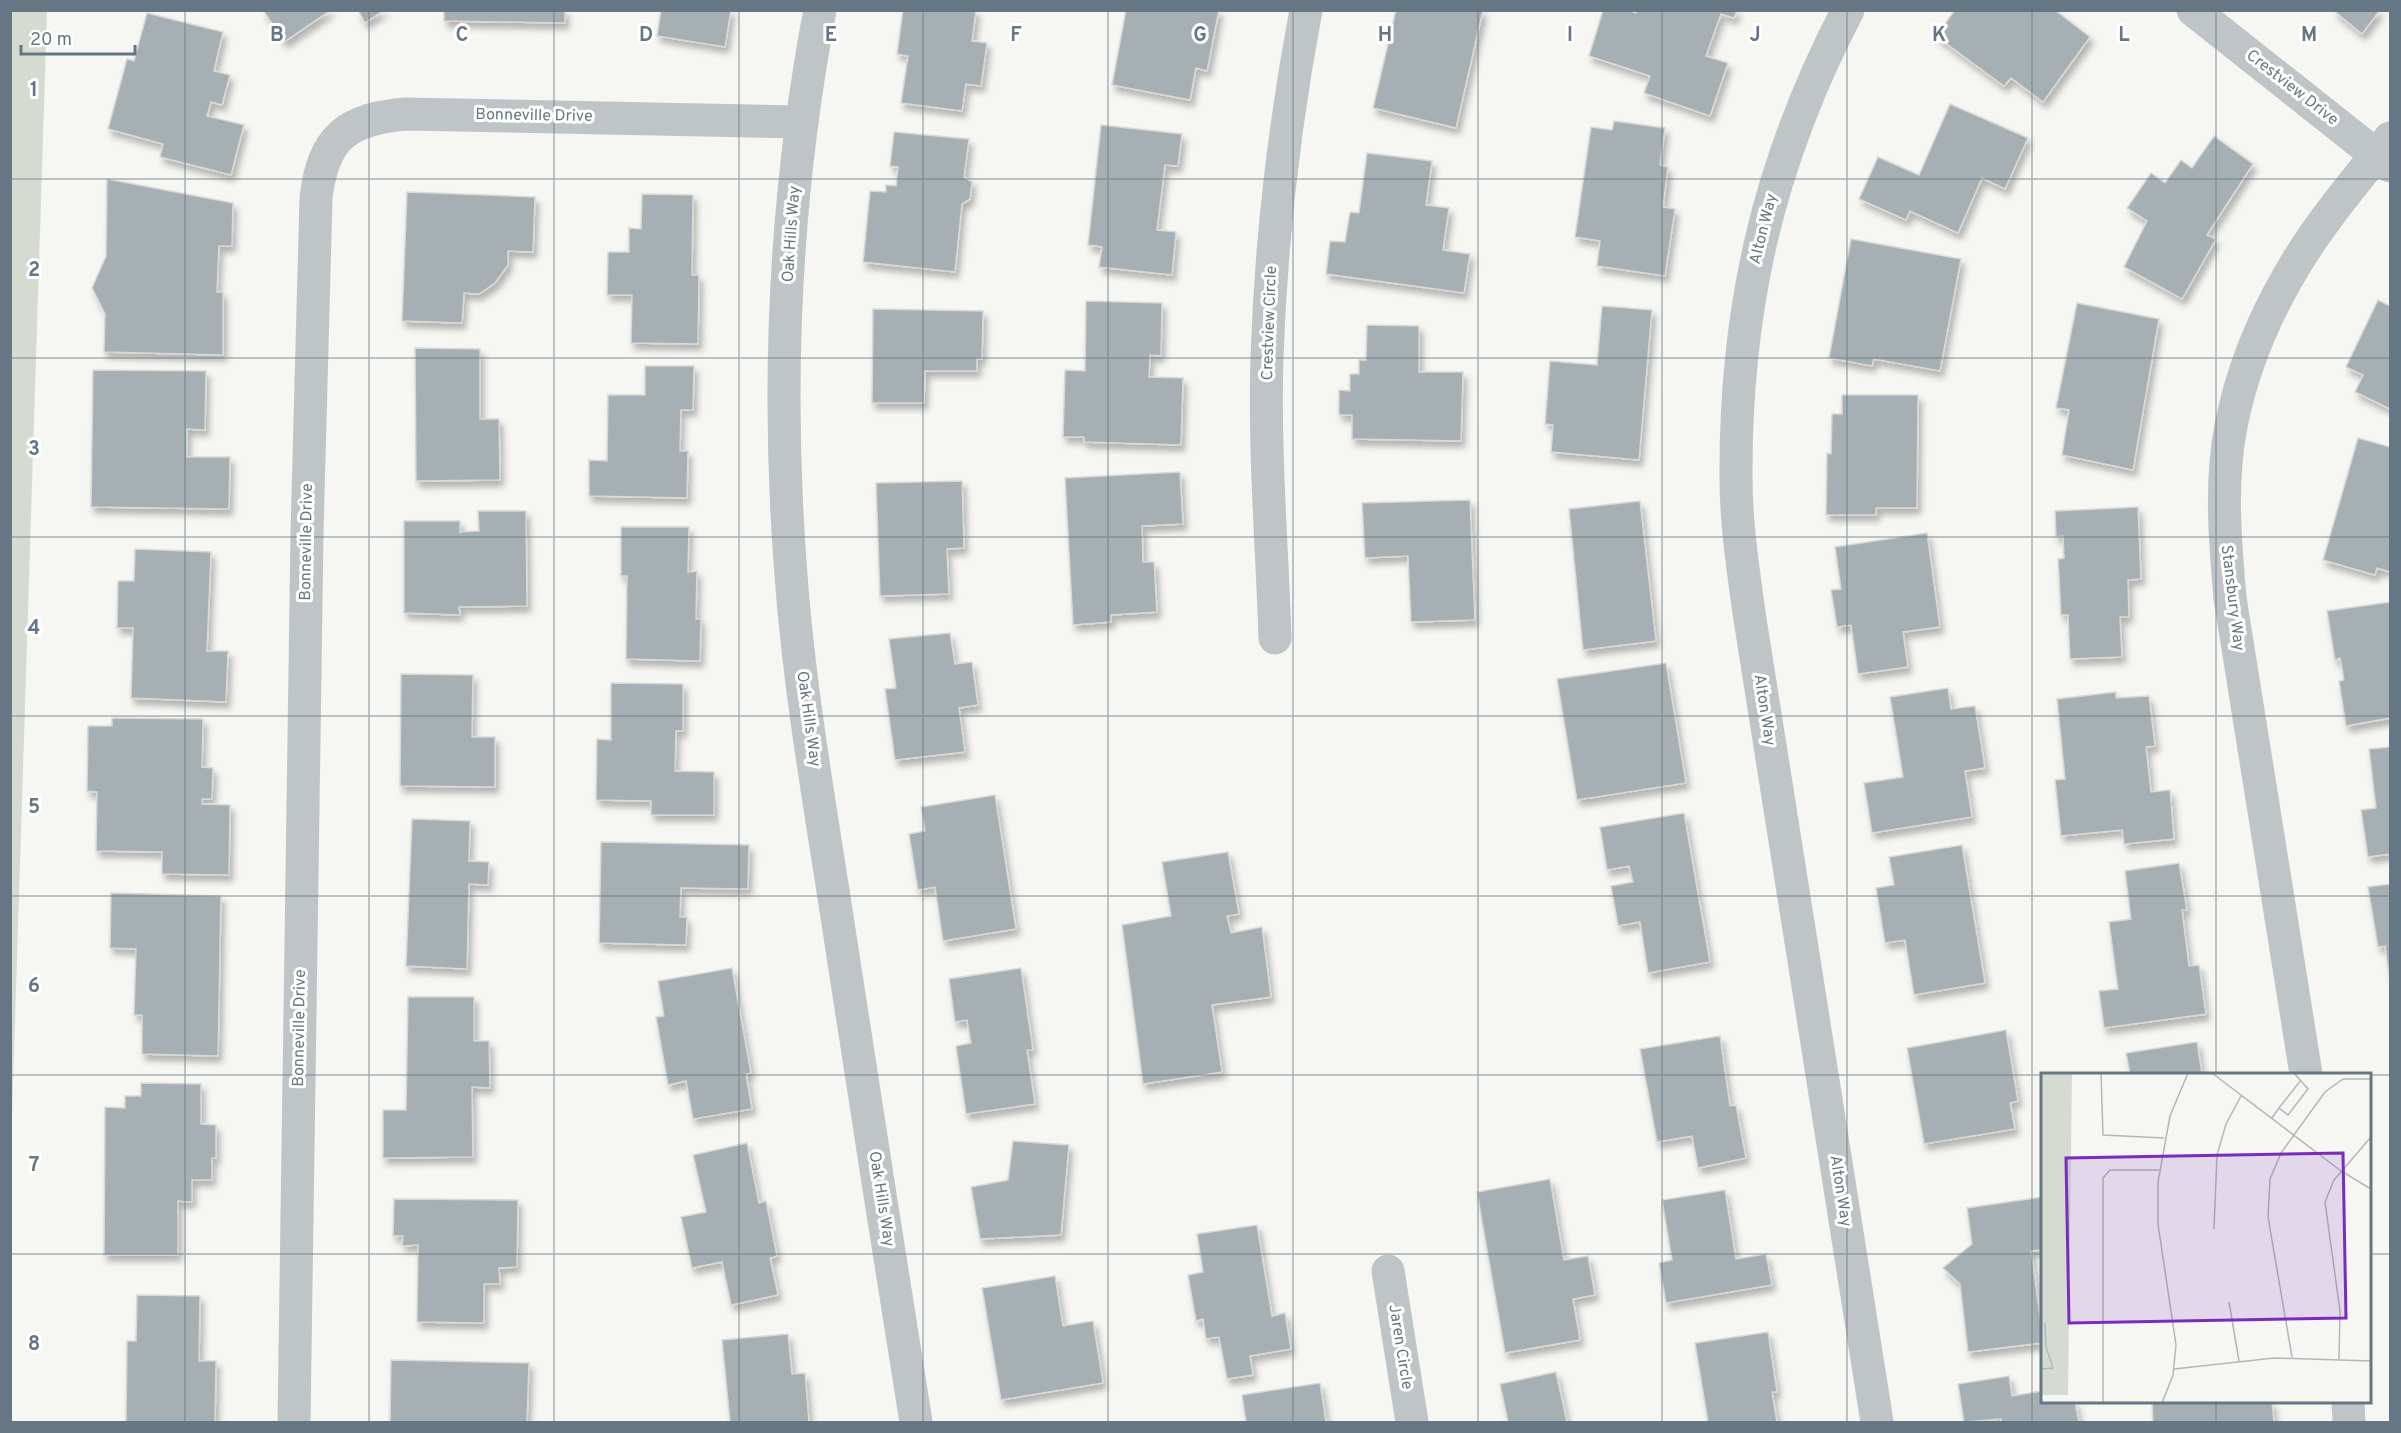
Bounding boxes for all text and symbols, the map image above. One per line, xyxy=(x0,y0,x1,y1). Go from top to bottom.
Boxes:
scale bar xyxy=(21,18,135,56)
text: B xyxy=(270,23,284,49)
text: C xyxy=(456,23,468,49)
text: D xyxy=(639,23,653,49)
text: E xyxy=(825,23,837,49)
text: F xyxy=(1010,23,1022,49)
text: G xyxy=(1193,23,1207,49)
text: H xyxy=(1378,23,1392,49)
text: I xyxy=(1567,23,1573,49)
text: J xyxy=(1749,23,1761,49)
text: K xyxy=(1932,23,1946,49)
text: L xyxy=(2118,23,2130,49)
text: M xyxy=(2301,23,2317,49)
text: 20 m xyxy=(30,29,72,52)
street label: Crestview Drive xyxy=(2242,46,2342,130)
text: 1 xyxy=(30,78,38,104)
street label: Bonneville Drive xyxy=(475,105,593,127)
street label: Oak Hills Way xyxy=(779,185,805,283)
street label: Alton Way xyxy=(1746,192,1782,266)
text: 2 xyxy=(28,258,40,284)
street label: Crestview Circle xyxy=(1258,265,1282,381)
text: 3 xyxy=(28,437,40,463)
street label: Bonneville Drive xyxy=(296,483,318,601)
street label: Stansbury Way xyxy=(2216,544,2248,652)
text: 4 xyxy=(28,616,40,642)
street label: Oak Hills Way xyxy=(791,670,825,768)
street label: Alton Way xyxy=(1748,673,1780,747)
text: 5 xyxy=(28,795,40,821)
street label: Bonneville Drive xyxy=(289,969,311,1087)
text: 6 xyxy=(28,974,40,1000)
inset map xyxy=(2041,1073,2371,1403)
street label: Oak Hills Way xyxy=(864,1150,898,1248)
text: 7 xyxy=(29,1153,39,1179)
street label: Alton Way xyxy=(1824,1154,1856,1228)
street label: Jaren Circle xyxy=(1383,1303,1417,1391)
text: 8 xyxy=(28,1332,40,1358)

